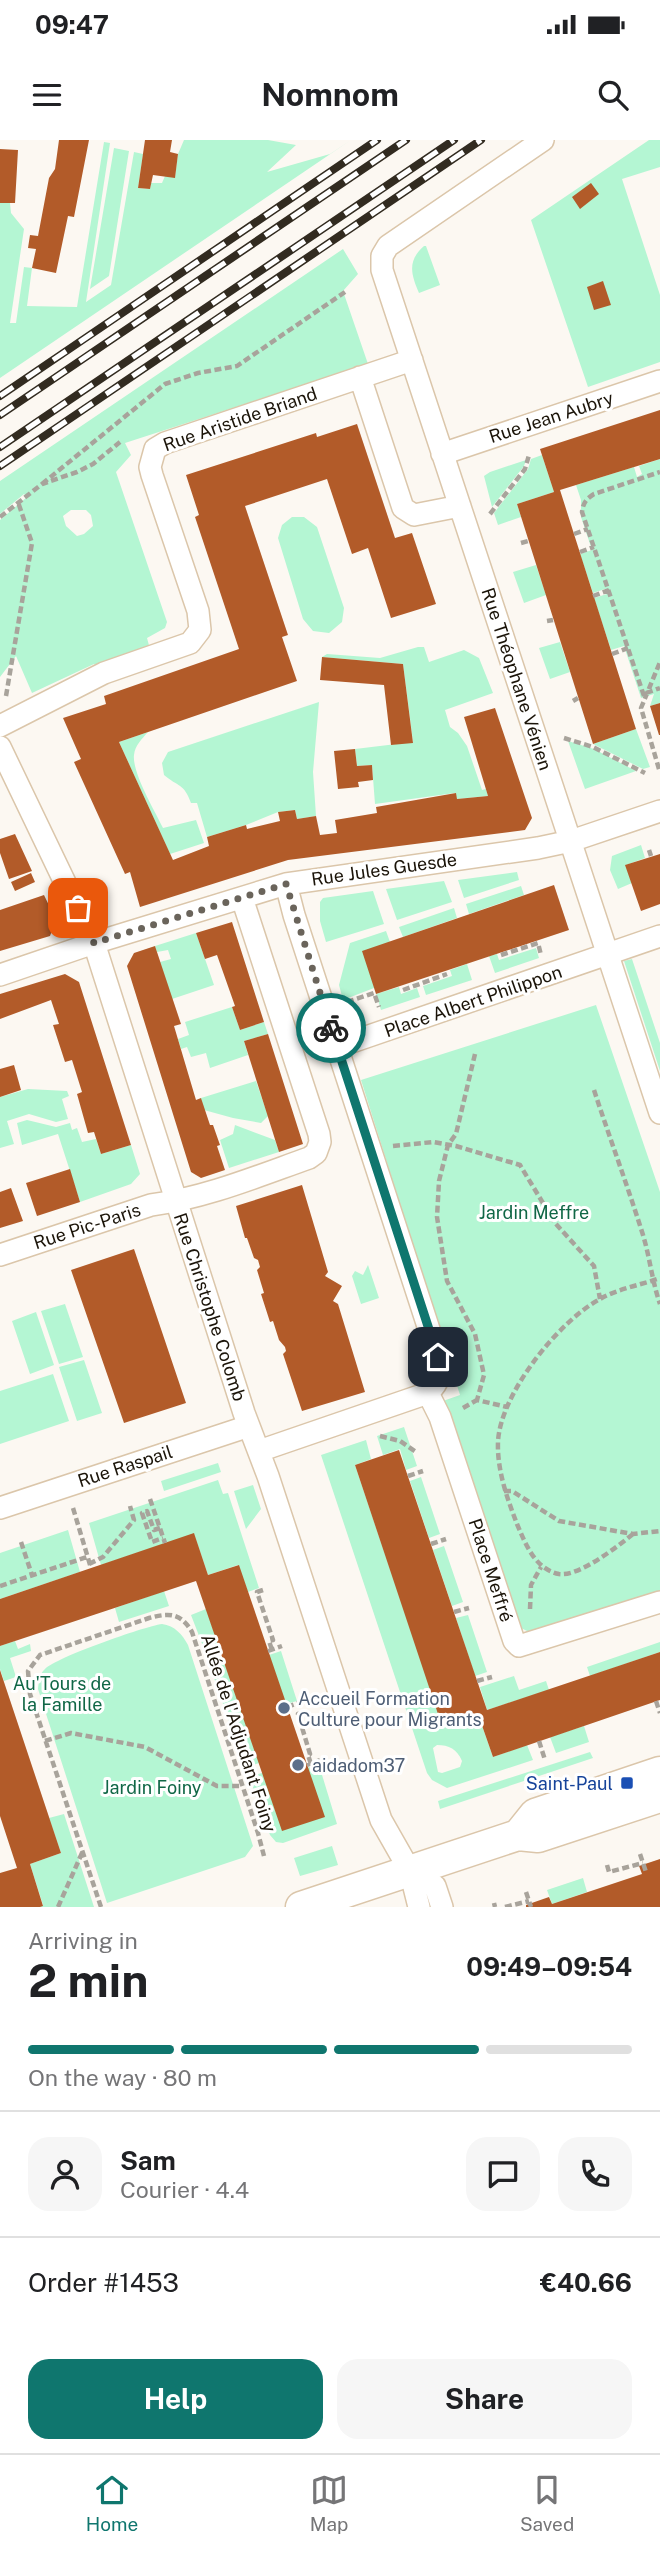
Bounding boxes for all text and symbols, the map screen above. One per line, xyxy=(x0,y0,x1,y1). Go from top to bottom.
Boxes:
text: 09:47 xyxy=(35,9,109,40)
icon: menu xyxy=(28,76,66,114)
text: Nomnom xyxy=(261,76,399,113)
icon: search xyxy=(594,76,632,114)
street label: Rue Aristide Briand xyxy=(160,383,320,455)
street label: Rue Jean Aubry xyxy=(486,387,616,447)
street label: Rue Théophane Vénien xyxy=(478,585,556,773)
street label: Rue Jules Guesde xyxy=(310,848,458,890)
pin xyxy=(48,878,108,938)
icon: bag xyxy=(59,889,97,927)
street label: Place Albert Philippon xyxy=(381,961,565,1041)
courier xyxy=(296,993,366,1063)
icon: bike xyxy=(312,1009,350,1047)
street label: Rue Pic-Paris xyxy=(31,1199,143,1253)
park label: Jardin Meffre xyxy=(479,1202,589,1223)
street label: Rue Christophe Colomb xyxy=(170,1210,250,1404)
pin xyxy=(408,1327,468,1387)
icon: home xyxy=(419,1338,457,1376)
street label: Rue Raspail xyxy=(75,1441,175,1491)
street label: Place Meffré xyxy=(464,1516,518,1624)
street label: Allée de l'Adjudant Foiny xyxy=(197,1631,281,1835)
park label: Au'Tours de la Famille xyxy=(13,1673,111,1715)
place label: Accueil Formation Culture pour Migrants xyxy=(298,1688,482,1730)
marker: Accueil Formation Culture pour Migrants xyxy=(276,1700,292,1716)
place label: aidadom37 xyxy=(312,1755,405,1776)
marker: aidadom37 xyxy=(290,1757,306,1773)
place label: Saint-Paul xyxy=(526,1773,613,1794)
marker: Saint-Paul xyxy=(619,1775,635,1791)
park label: Jardin Foiny xyxy=(103,1777,202,1798)
text: Arriving in xyxy=(28,1927,138,1954)
text: 09:49–09:54 xyxy=(466,1951,632,1982)
text: 2 min xyxy=(28,1953,148,2007)
text: On the way · 80 m xyxy=(28,2064,217,2091)
button: person xyxy=(28,2137,102,2211)
button: chat xyxy=(466,2137,540,2211)
button: phone xyxy=(558,2137,632,2211)
text: Sam xyxy=(120,2145,176,2176)
text: Courier · 4.4 xyxy=(120,2176,249,2203)
text: Order #1453 xyxy=(28,2267,179,2298)
text: €40.66 xyxy=(540,2267,632,2298)
button: Help xyxy=(28,2359,323,2439)
button: Share xyxy=(337,2359,632,2439)
tab: Home xyxy=(86,2471,138,2535)
tab: Map xyxy=(310,2471,348,2535)
tab: Saved xyxy=(520,2471,574,2535)

